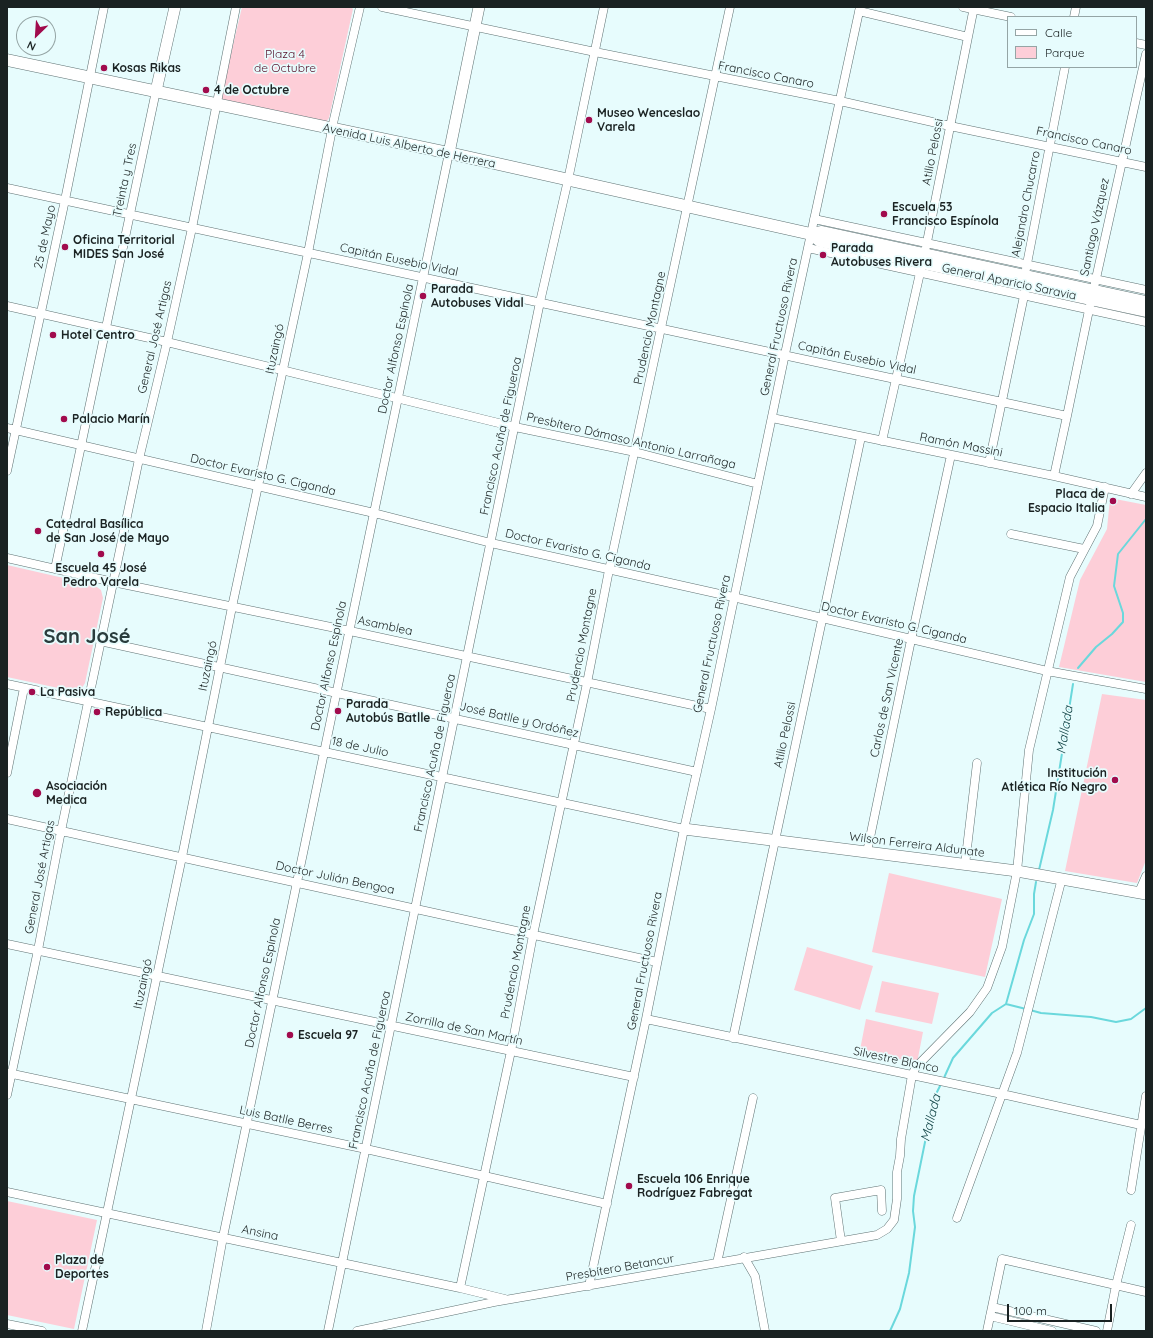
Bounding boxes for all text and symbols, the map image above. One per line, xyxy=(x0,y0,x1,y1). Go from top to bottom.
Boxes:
north arrow xyxy=(16,16,56,56)
legend xyxy=(1007,16,1137,68)
text: Calle xyxy=(1045,25,1072,40)
text: N xyxy=(25,38,38,54)
text: Parque xyxy=(1045,45,1085,60)
park label: Plaza 4 de Octubre xyxy=(254,47,316,75)
street label: Francisco Canaro xyxy=(717,59,815,91)
place label: Kosas Rikas xyxy=(112,61,181,75)
marker: Kosas Rikas xyxy=(99,63,109,73)
place label: 4 de Octubre xyxy=(214,83,289,97)
marker: 4 de Octubre xyxy=(201,85,211,95)
place label: Museo Wenceslao Varela xyxy=(597,106,700,134)
marker: Museo Wenceslao Varela xyxy=(584,115,594,125)
street label: Atilio Pelossi xyxy=(919,117,947,187)
street label: Avenida Luis Alberto de Herrera xyxy=(321,121,497,171)
street label: Francisco Canaro xyxy=(1035,124,1133,158)
street label: Treinta y Tres xyxy=(110,142,140,218)
street label: Alejandro Chucarro xyxy=(1009,150,1043,258)
street label: Santiago Vázquez xyxy=(1078,177,1112,277)
place label: Escuela 53 Francisco Espínola xyxy=(892,200,999,228)
street label: 25 de Mayo xyxy=(31,204,59,270)
marker: Escuela 53 Francisco Espínola xyxy=(879,209,889,219)
place label: Oficina Territorial MIDES San José xyxy=(73,233,175,261)
street label: Capitán Eusebio Vidal xyxy=(338,240,460,280)
place label: Parada Autobuses Rivera xyxy=(831,241,932,269)
marker: Oficina Territorial MIDES San José xyxy=(60,242,70,252)
marker: Parada Autobuses Rivera xyxy=(818,250,828,260)
street label: General Fructuoso Rivera xyxy=(757,257,801,397)
street label: General Aparicio Saravia xyxy=(940,261,1078,303)
street label: Prudencio Montagne xyxy=(631,270,669,386)
street label: General José Artigas xyxy=(135,279,175,395)
place label: Parada Autobuses Vidal xyxy=(431,282,524,310)
street label: Doctor Alfonso Espínola xyxy=(375,283,417,415)
marker: Parada Autobuses Vidal xyxy=(418,291,428,301)
street label: Ituzaingó xyxy=(263,322,287,376)
place label: Hotel Centro xyxy=(61,328,135,342)
marker: Hotel Centro xyxy=(48,330,58,340)
street label: Capitán Eusebio Vidal xyxy=(796,338,918,378)
street label: Francisco Acuña de Figueroa xyxy=(477,356,525,516)
street label: Presbítero Dámaso Antonio Larrañaga xyxy=(525,410,737,472)
place label: Palacio Marín xyxy=(72,412,150,426)
marker: Palacio Marín xyxy=(59,414,69,424)
street label: Ramón Massini xyxy=(918,430,1004,460)
street label: Doctor Evaristo G. Ciganda xyxy=(189,451,337,499)
place label: Placa de Espacio Italia xyxy=(1028,487,1105,515)
marker: Placa de Espacio Italia xyxy=(1108,496,1118,506)
place label: Catedral Basílica de San José de Mayo xyxy=(46,517,169,545)
marker: Catedral Basílica de San José de Mayo xyxy=(33,526,43,536)
street label: Doctor Evaristo G. Ciganda xyxy=(504,526,652,574)
marker: Escuela 45 José Pedro Varela xyxy=(96,549,106,559)
place label: Escuela 45 José Pedro Varela xyxy=(55,561,147,589)
street label: General Fructuoso Rivera xyxy=(690,574,734,714)
street label: Prudencio Montagne xyxy=(564,587,600,703)
street label: Doctor Evaristo G. Ciganda xyxy=(820,599,968,647)
street label: Doctor Alfonso Espínola xyxy=(308,600,350,732)
street label: Asamblea xyxy=(356,613,414,639)
district label: San José xyxy=(44,625,130,649)
street label: Carlos de San Vicente xyxy=(867,637,907,759)
street label: Ituzaingó xyxy=(196,639,220,693)
street label: Francisco Acuña de Figueroa xyxy=(411,673,459,833)
place label: La Pasiva xyxy=(40,685,95,699)
marker: La Pasiva xyxy=(27,687,37,697)
place label: Parada Autobús Batlle xyxy=(346,697,430,725)
street label: José Batlle y Ordóñez xyxy=(458,699,580,741)
street label: Atilio Pelossi xyxy=(771,700,799,770)
place label: República xyxy=(105,705,162,719)
water label: Mallada xyxy=(1054,705,1076,755)
marker: Parada Autobús Batlle xyxy=(333,706,343,716)
marker: República xyxy=(92,707,102,717)
street label: 18 de Julio xyxy=(330,734,390,760)
place label: Institución Atlética Río Negro xyxy=(1002,766,1107,794)
marker: Institución Atlética Río Negro xyxy=(1110,775,1120,785)
place label: Asociación Medica xyxy=(46,779,107,807)
marker: Asociación Medica xyxy=(31,787,43,799)
street label: General José Artigas xyxy=(22,819,58,935)
street label: Wilson Ferreira Aldunate xyxy=(848,830,986,860)
street label: Doctor Julián Bengoa xyxy=(274,858,396,898)
street label: General Fructuoso Rivera xyxy=(625,891,665,1031)
street label: Prudencio Montagne xyxy=(498,904,534,1020)
street label: Doctor Alfonso Espínola xyxy=(242,917,284,1049)
street label: Ituzaingó xyxy=(131,957,155,1011)
street label: Francisco Acuña de Figueroa xyxy=(346,990,394,1150)
street label: Zorrilla de San Martín xyxy=(404,1010,524,1048)
place label: Escuela 97 xyxy=(298,1028,358,1042)
marker: Escuela 97 xyxy=(285,1030,295,1040)
street label: Silvestre Blanco xyxy=(852,1044,940,1076)
water label: Mallada xyxy=(918,1093,944,1143)
street label: Luis Batlle Berres xyxy=(238,1103,334,1137)
place label: Escuela 106 Enrique Rodríguez Fabregat xyxy=(637,1172,753,1200)
marker: Escuela 106 Enrique Rodríguez Fabregat xyxy=(624,1181,634,1191)
street label: Ansina xyxy=(240,1222,280,1244)
street label: Presbítero Betancur xyxy=(565,1251,675,1285)
place label: Plaza de Deportes xyxy=(55,1253,109,1281)
marker: Plaza de Deportes xyxy=(42,1262,52,1272)
scale bar xyxy=(1009,1296,1114,1322)
text: 100 m xyxy=(1014,1303,1047,1318)

